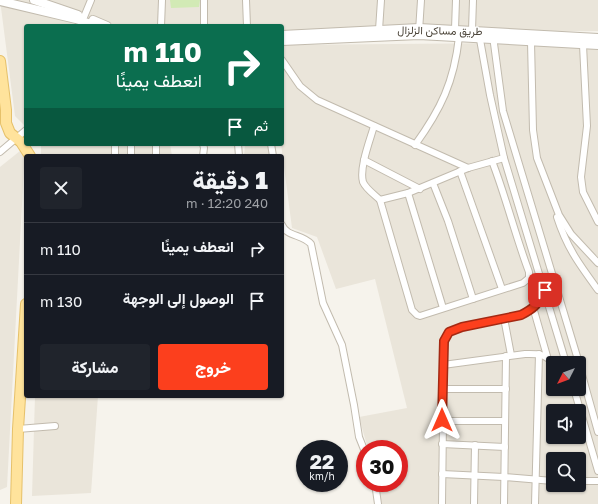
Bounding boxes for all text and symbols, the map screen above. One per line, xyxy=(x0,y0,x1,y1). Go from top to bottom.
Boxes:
street label: طريق مساكن الزلزال xyxy=(397,23,483,38)
text: 110 m xyxy=(123,35,202,68)
icon: right xyxy=(216,40,268,92)
text: انعطف يمينًا xyxy=(116,69,202,91)
icon: arrive xyxy=(224,116,246,138)
text: ثم xyxy=(254,116,268,134)
text: 1 دقيقة xyxy=(192,165,268,194)
button: close xyxy=(40,167,82,209)
text: 240 m · 12:20 xyxy=(186,195,268,211)
text: انعطف يمينًا xyxy=(161,237,234,255)
icon: right xyxy=(246,238,268,260)
text: 110 m xyxy=(40,240,81,258)
pin xyxy=(528,273,562,307)
icon: arrive xyxy=(534,279,556,301)
text: الوصول إلى الوجهة xyxy=(123,289,234,307)
icon: arrive xyxy=(246,290,268,312)
text: 130 m xyxy=(40,292,82,310)
button: مشاركة xyxy=(40,344,150,390)
button: خروج xyxy=(158,344,268,390)
north arrow xyxy=(546,356,586,396)
map controls xyxy=(546,356,586,492)
position arrow xyxy=(421,399,463,441)
button: sound xyxy=(546,404,586,444)
speed limit sign: 30 xyxy=(356,440,408,492)
text: 22 xyxy=(310,449,334,473)
button: search xyxy=(546,452,586,492)
text: km/h xyxy=(309,470,335,482)

